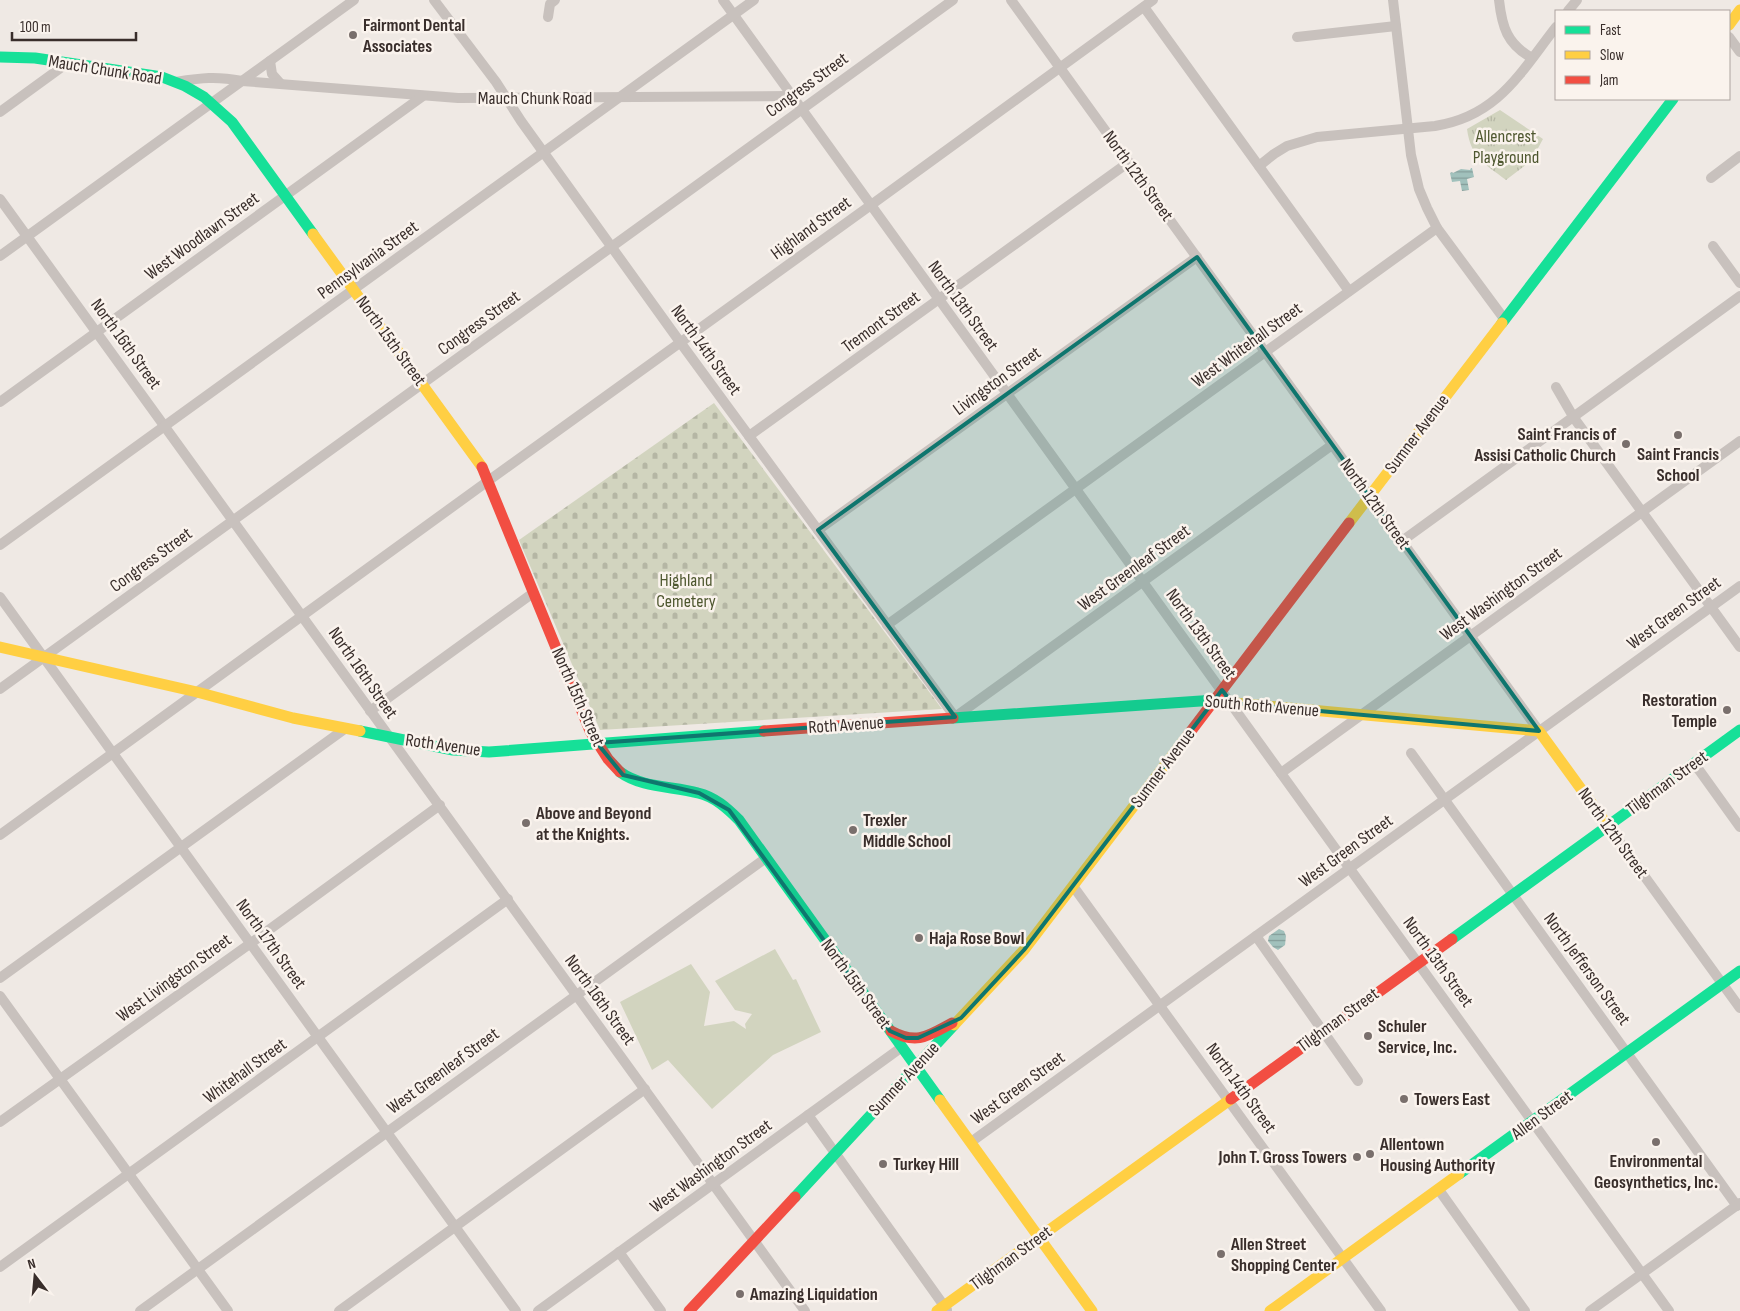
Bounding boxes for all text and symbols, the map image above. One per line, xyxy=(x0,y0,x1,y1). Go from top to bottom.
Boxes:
scale bar xyxy=(12,10,136,42)
legend xyxy=(1555,10,1730,100)
place label: Fairmont Dental Associates xyxy=(362,15,465,57)
text: 100 m xyxy=(20,18,51,37)
text: Fast xyxy=(1600,21,1622,40)
marker: Fairmont Dental Associates xyxy=(347,29,359,41)
text: Slow xyxy=(1600,46,1624,65)
street label: Congress Street xyxy=(762,48,853,122)
street label: Mauch Chunk Road xyxy=(47,51,163,89)
text: Jam xyxy=(1599,71,1618,90)
street label: Mauch Chunk Road xyxy=(478,88,592,109)
park label: Allencrest Playground xyxy=(1473,126,1539,168)
street label: North 12th Street xyxy=(1098,127,1178,225)
street label: West Woodlawn Street xyxy=(141,187,264,285)
street label: Highland Street xyxy=(767,192,855,264)
street label: Pennsylvania Street xyxy=(314,216,423,304)
street label: North 13th Street xyxy=(923,257,1003,355)
street label: Congress Street xyxy=(434,286,525,360)
street label: Tremont Street xyxy=(838,286,925,357)
street label: North 15th Street xyxy=(351,292,431,390)
street label: North 16th Street xyxy=(86,295,166,394)
street label: West Whitehall Street xyxy=(1188,298,1307,392)
street label: North 14th Street xyxy=(666,301,746,399)
street label: Livingston Street xyxy=(949,342,1045,420)
street label: Sumner Avenue xyxy=(1380,390,1454,478)
place label: Saint Francis of Assisi Catholic Church xyxy=(1473,424,1616,466)
marker: Saint Francis School xyxy=(1672,429,1684,441)
marker: Saint Francis of Assisi Catholic Church xyxy=(1620,438,1632,450)
place label: Saint Francis School xyxy=(1637,444,1719,486)
street label: North 12th Street xyxy=(1335,455,1415,553)
street label: West Greenleaf Street xyxy=(1074,520,1194,616)
street label: Congress Street xyxy=(106,523,197,597)
street label: West Washington Street xyxy=(1436,543,1566,645)
park label: Highland Cemetery xyxy=(656,570,716,612)
street label: West Green Street xyxy=(1623,572,1725,654)
street label: North 13th Street xyxy=(1161,585,1241,683)
street label: North 16th Street xyxy=(324,623,402,723)
street label: North 15th Street xyxy=(547,644,609,750)
place label: Restoration Temple xyxy=(1642,690,1717,732)
street label: South Roth Avenue xyxy=(1204,691,1320,721)
marker: Restoration Temple xyxy=(1721,704,1733,716)
street label: Roth Avenue xyxy=(808,712,884,738)
street label: Sumner Avenue xyxy=(1126,724,1200,812)
street label: Roth Avenue xyxy=(404,729,482,761)
street label: Tilghman Street xyxy=(1622,746,1712,820)
street label: North 12th Street xyxy=(1573,784,1653,882)
place label: Above and Beyond at the Knights. xyxy=(535,803,651,845)
place label: Trexler Middle School xyxy=(863,810,951,852)
street label: West Green Street xyxy=(1295,810,1397,892)
marker: Above and Beyond at the Knights. xyxy=(520,817,532,829)
marker: Trexler Middle School xyxy=(847,824,859,836)
street label: North 17th Street xyxy=(231,895,311,993)
street label: North Jefferson Street xyxy=(1539,909,1635,1030)
street label: North 13th Street xyxy=(1398,913,1478,1011)
place label: Haja Rose Bowl xyxy=(929,928,1024,949)
street label: West Livingston Street xyxy=(113,929,236,1027)
marker: Haja Rose Bowl xyxy=(913,932,925,944)
street label: North 15th Street xyxy=(816,935,896,1033)
street label: North 16th Street xyxy=(560,951,640,1050)
street label: Tilghman Street xyxy=(1293,983,1383,1057)
place label: Schuler Service, Inc. xyxy=(1378,1016,1457,1058)
street label: West Greenleaf Street xyxy=(383,1023,503,1119)
marker: Schuler Service, Inc. xyxy=(1362,1030,1374,1042)
street label: Whitehall Street xyxy=(199,1034,291,1108)
street label: Sumner Avenue xyxy=(864,1038,944,1120)
street label: North 14th Street xyxy=(1201,1039,1281,1137)
street label: West Green Street xyxy=(967,1047,1069,1129)
street label: Allen Street xyxy=(1507,1086,1577,1145)
place label: Towers East xyxy=(1414,1089,1490,1110)
marker: Towers East xyxy=(1398,1093,1410,1105)
street label: West Washington Street xyxy=(646,1115,776,1217)
place label: Allentown Housing Authority xyxy=(1379,1134,1496,1176)
marker: Environmental Geosynthetics, Inc. xyxy=(1650,1136,1662,1148)
place label: John T. Gross Towers xyxy=(1218,1147,1347,1168)
marker: Allentown Housing Authority xyxy=(1364,1148,1376,1160)
marker: John T. Gross Towers xyxy=(1351,1151,1363,1163)
place label: Environmental Geosynthetics, Inc. xyxy=(1594,1151,1718,1193)
place label: Turkey Hill xyxy=(893,1154,959,1175)
marker: Turkey Hill xyxy=(877,1158,889,1170)
street label: Tilghman Street xyxy=(966,1221,1056,1295)
place label: Allen Street Shopping Center xyxy=(1230,1234,1337,1276)
marker: Allen Street Shopping Center xyxy=(1215,1248,1227,1260)
north arrow xyxy=(10,1251,60,1301)
text: N xyxy=(26,1255,37,1273)
place label: Amazing Liquidation xyxy=(749,1284,878,1305)
marker: Amazing Liquidation xyxy=(734,1288,746,1300)

